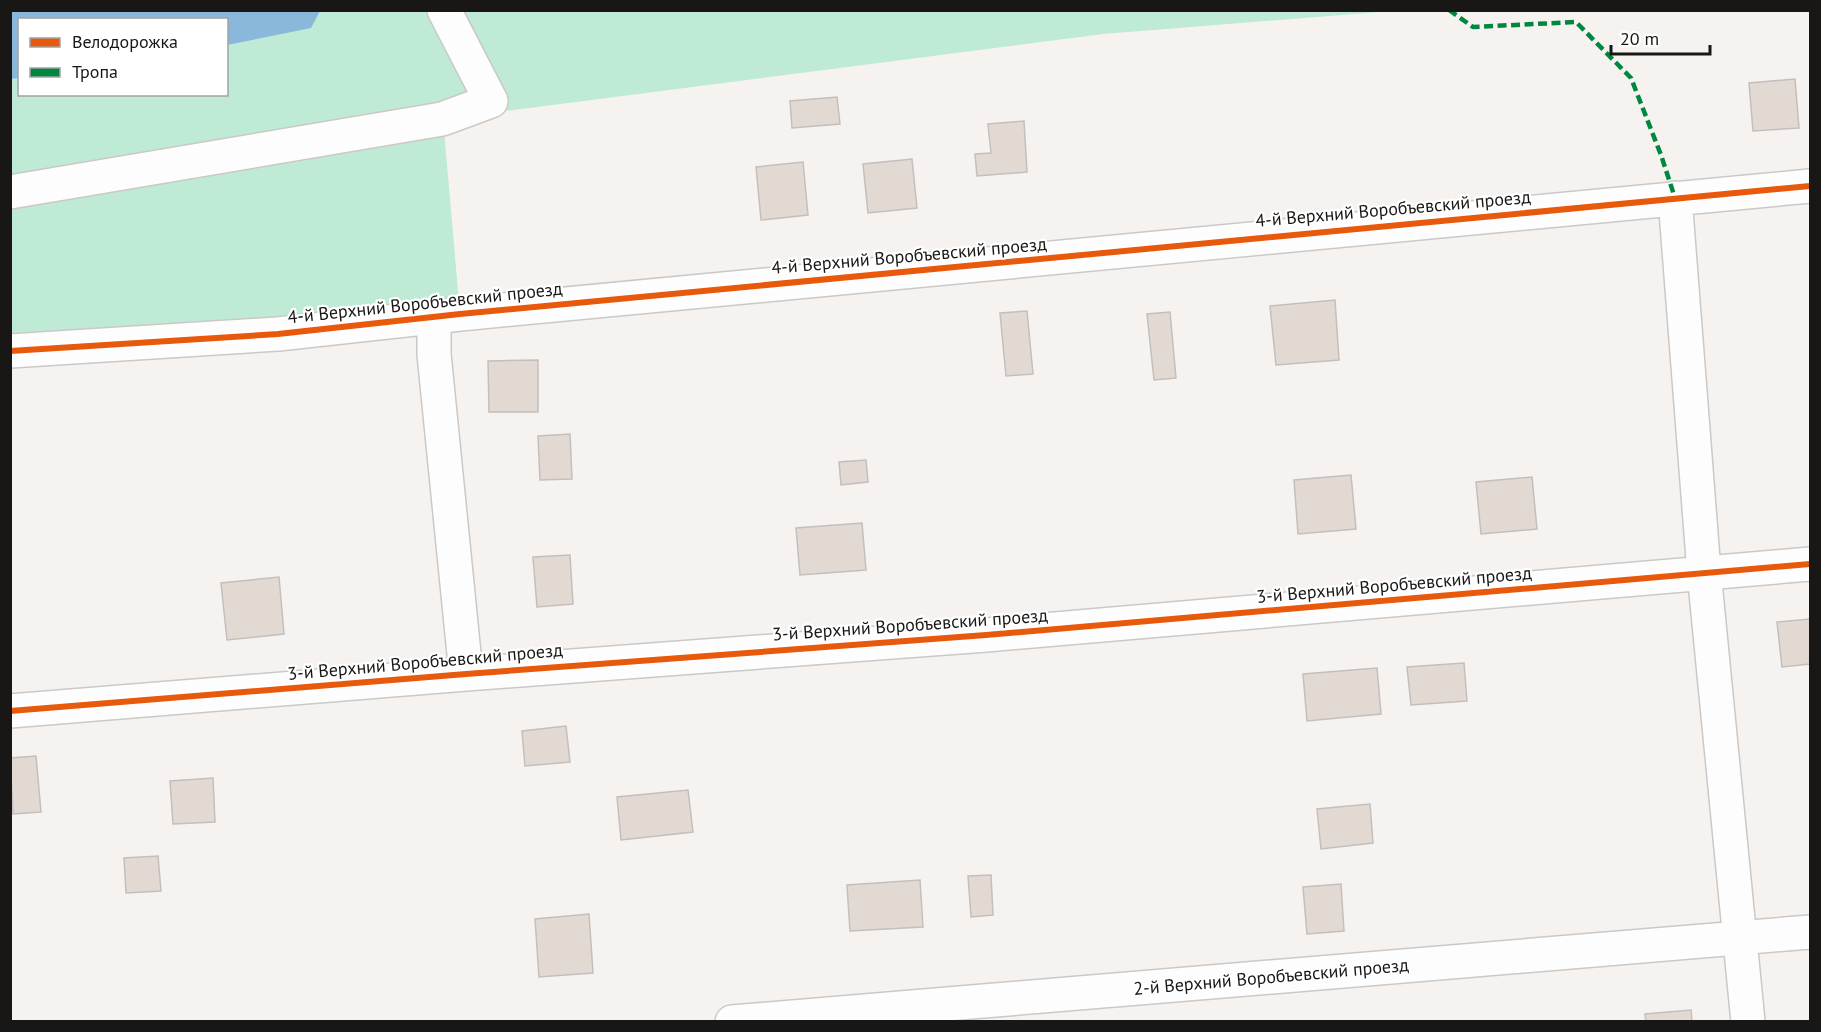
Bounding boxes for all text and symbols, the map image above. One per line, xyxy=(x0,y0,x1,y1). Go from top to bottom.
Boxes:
legend xyxy=(18,18,228,96)
scale bar xyxy=(1611,18,1710,56)
text: 20 m xyxy=(1620,27,1659,50)
text: Велодорожка xyxy=(72,30,178,53)
text: Тропа xyxy=(72,60,118,83)
street label: 4-й Верхний Воробъевский проезд xyxy=(1254,185,1532,232)
street label: 4-й Верхний Воробъевский проезд xyxy=(770,232,1048,279)
street label: 4-й Верхний Воробъевский проезд xyxy=(286,277,564,328)
street label: 3-й Верхний Воробъевский проезд xyxy=(1255,561,1533,608)
street label: 3-й Верхний Воробъевский проезд xyxy=(771,603,1049,646)
street label: 3-й Верхний Воробъевский проезд xyxy=(286,638,564,685)
street label: 2-й Верхний Воробъевский проезд xyxy=(1132,953,1410,1000)

